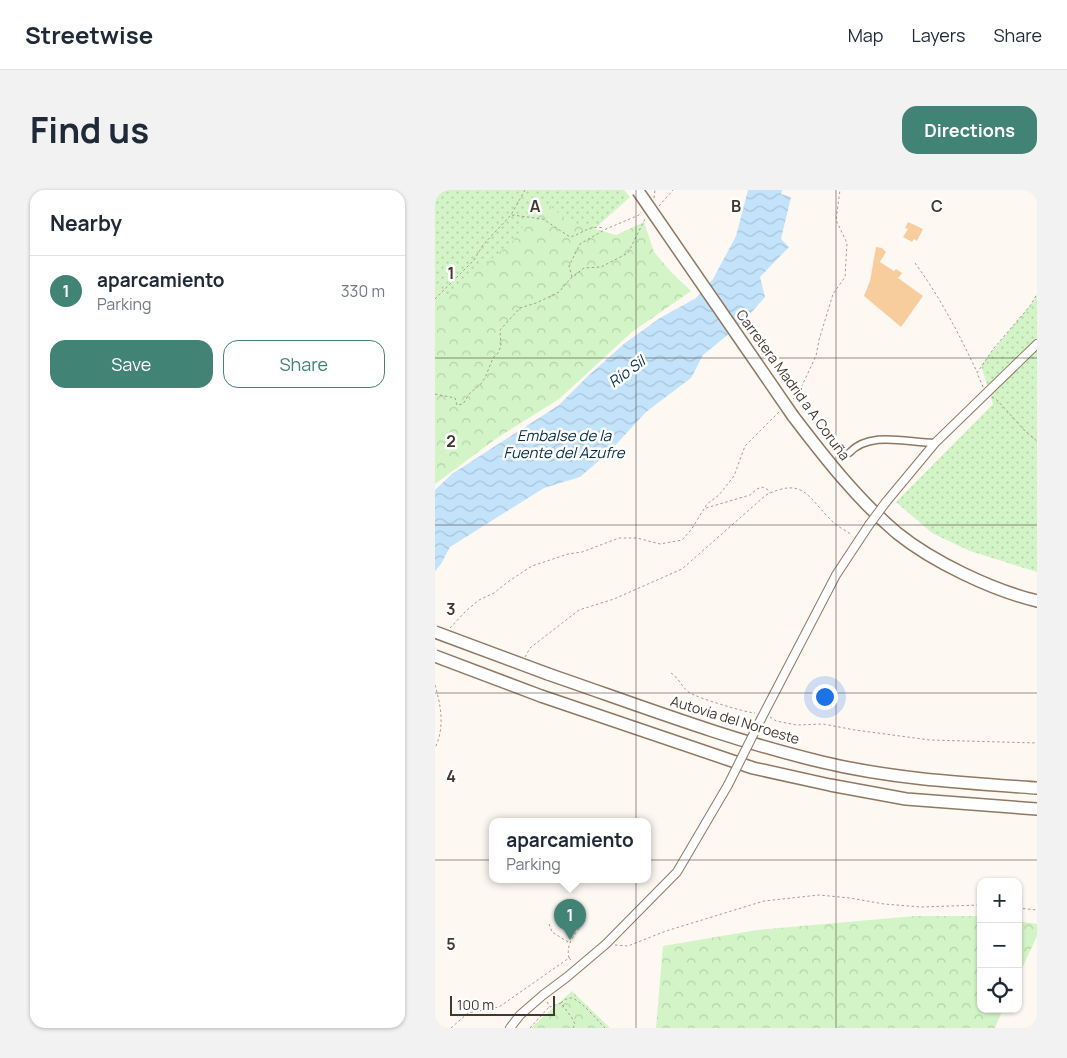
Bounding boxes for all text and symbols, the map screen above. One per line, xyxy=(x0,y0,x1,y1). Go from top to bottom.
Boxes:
text: Streetwise xyxy=(25,18,153,51)
text: Map xyxy=(848,23,883,47)
text: Layers xyxy=(911,23,965,47)
text: Share xyxy=(993,23,1042,47)
text: Find us xyxy=(30,106,149,154)
button: Directions xyxy=(902,106,1037,154)
text: A xyxy=(530,195,541,217)
text: B xyxy=(731,195,741,217)
text: C xyxy=(931,195,943,217)
text: Nearby xyxy=(50,209,122,237)
text: 1 xyxy=(447,262,455,284)
text: aparcamiento xyxy=(97,267,225,293)
text: 1 xyxy=(62,280,70,302)
text: 330 m xyxy=(341,280,385,302)
text: Parking xyxy=(97,293,152,315)
street label: Carretera Madrid a A Coruña xyxy=(732,305,855,464)
button: Save xyxy=(50,340,213,388)
button: Share xyxy=(223,340,385,388)
water label: Río Sil xyxy=(604,349,651,392)
water label: Embalse de la Fuente del Azufre xyxy=(503,425,626,463)
text: 2 xyxy=(446,430,456,452)
text: 3 xyxy=(446,598,456,620)
your location xyxy=(812,684,838,710)
street label: Autovía del Noroeste xyxy=(668,691,802,748)
text: 4 xyxy=(446,765,456,787)
popup xyxy=(489,818,651,883)
text: aparcamiento xyxy=(506,827,634,853)
text: Parking xyxy=(506,853,561,875)
map controls xyxy=(977,878,1022,1013)
button: + xyxy=(977,878,1022,923)
pin: 1 xyxy=(554,899,586,940)
button: − xyxy=(977,923,1022,968)
text: 5 xyxy=(446,933,456,955)
button: locate xyxy=(977,968,1022,1013)
scale bar xyxy=(450,993,555,1016)
text: 100 m xyxy=(457,995,494,1014)

